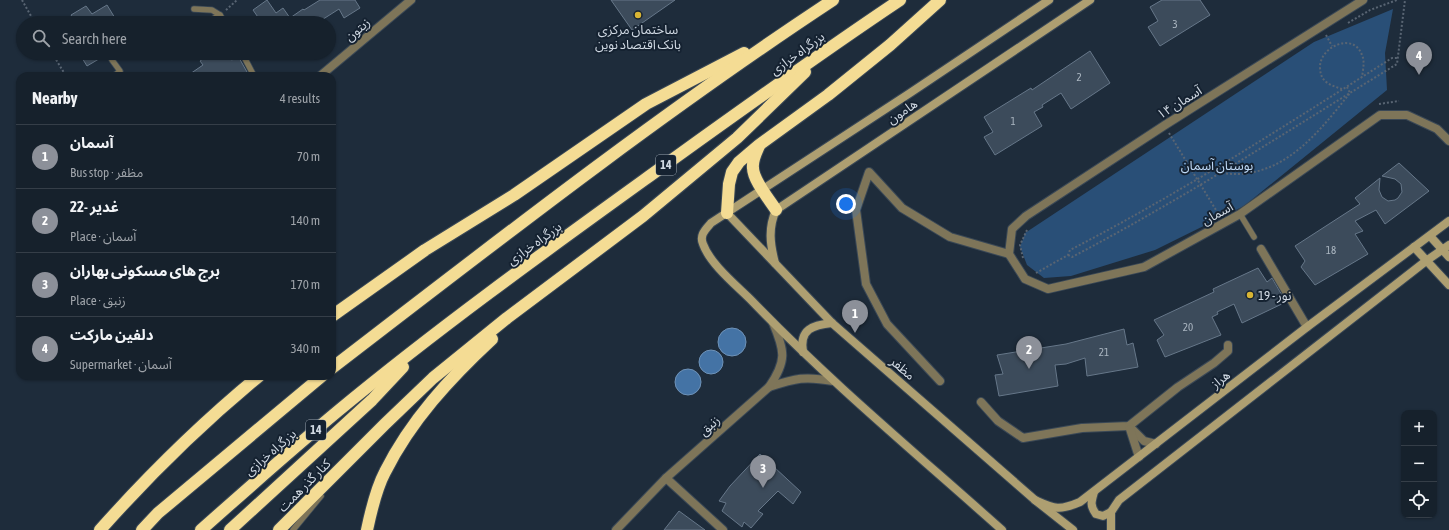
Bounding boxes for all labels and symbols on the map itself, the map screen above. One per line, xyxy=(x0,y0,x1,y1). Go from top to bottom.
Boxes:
marker: ساختمان مرکزی بانک اقتصاد نوین xyxy=(633,10,643,20)
street label: زیتون xyxy=(342,15,374,45)
house number: 3 xyxy=(1172,18,1178,30)
place label: ساختمان مرکزی بانک اقتصاد نوین xyxy=(595,22,681,53)
street label: بزرگراه خرازی xyxy=(767,29,828,79)
pin: 4 xyxy=(1406,42,1432,75)
house number: 2 xyxy=(1076,71,1082,83)
street label: آسمان ۱۴ xyxy=(1154,82,1206,123)
street label: هامون xyxy=(884,96,921,128)
house number: 1 xyxy=(1010,115,1016,127)
road number: 14 xyxy=(656,155,676,175)
park label: بوستان آسمان xyxy=(1181,158,1253,174)
your location xyxy=(836,194,856,214)
street label: آسمان xyxy=(1199,198,1237,229)
street label: بزرگراه خرازی xyxy=(504,219,565,269)
house number: 18 xyxy=(1326,244,1336,256)
place label: 19 - نور xyxy=(1258,288,1291,303)
marker: 19 - نور xyxy=(1245,290,1255,300)
pin: 1 xyxy=(842,300,868,333)
house number: 20 xyxy=(1183,321,1193,333)
pin: 2 xyxy=(1016,336,1042,369)
house number: 21 xyxy=(1099,346,1109,358)
street label: مظفر xyxy=(887,353,918,383)
street label: هراز xyxy=(1207,367,1233,392)
street label: زنبق xyxy=(696,412,724,439)
road number: 14 xyxy=(306,420,326,440)
street label: بزرگراه خرازی xyxy=(241,426,300,480)
pin: 3 xyxy=(750,455,776,488)
street label: کنار گذر همت xyxy=(275,456,334,515)

